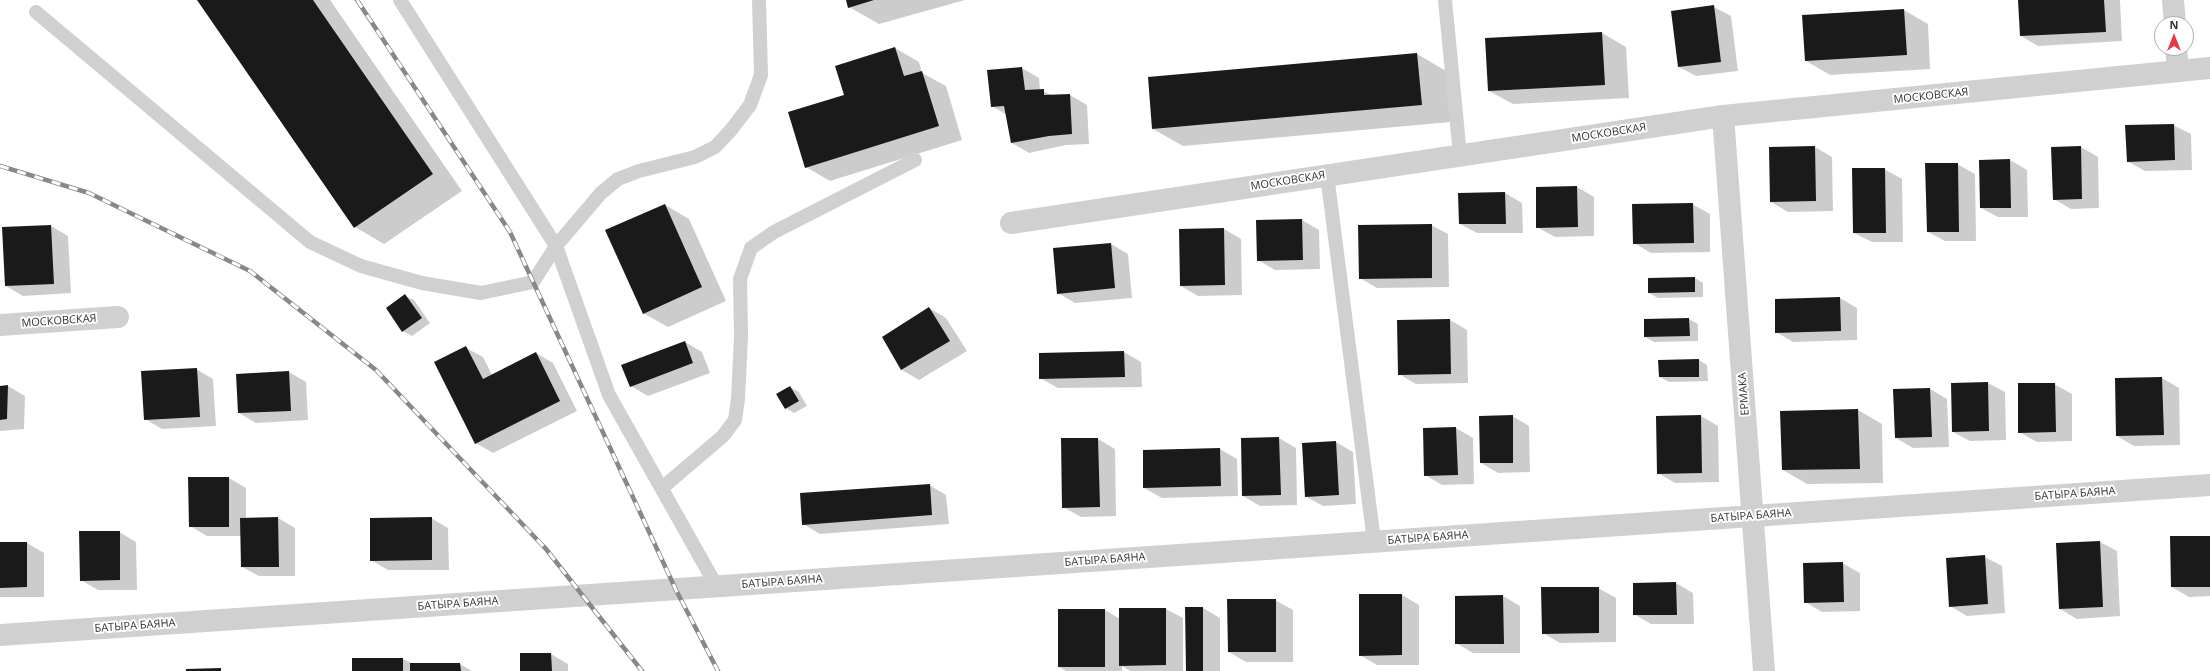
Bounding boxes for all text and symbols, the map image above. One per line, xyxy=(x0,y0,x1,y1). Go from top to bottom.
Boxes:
north arrow xyxy=(2154,16,2194,56)
text: N xyxy=(2170,17,2178,32)
street label: МОСКОВСКАЯ xyxy=(1893,86,1969,106)
street label: МОСКОВСКАЯ xyxy=(1571,121,1647,145)
street label: МОСКОВСКАЯ xyxy=(1250,169,1326,193)
street label: МОСКОВСКАЯ xyxy=(21,312,97,330)
street label: ЕРМАКА xyxy=(1736,372,1752,416)
street label: БАТЫРА БАЯНА xyxy=(2034,485,2116,503)
street label: БАТЫРА БАЯНА xyxy=(1710,507,1792,525)
street label: БАТЫРА БАЯНА xyxy=(1387,529,1469,547)
street label: БАТЫРА БАЯНА xyxy=(1064,551,1146,569)
street label: БАТЫРА БАЯНА xyxy=(741,573,823,591)
street label: БАТЫРА БАЯНА xyxy=(417,595,499,613)
street label: БАТЫРА БАЯНА xyxy=(94,617,176,635)

